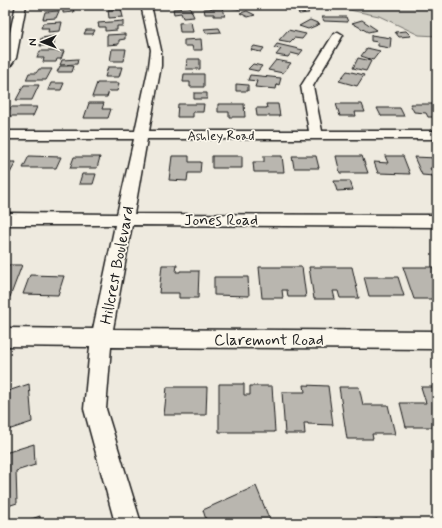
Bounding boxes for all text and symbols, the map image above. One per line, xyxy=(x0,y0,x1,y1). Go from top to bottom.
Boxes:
north arrow xyxy=(22,22,62,62)
text: N xyxy=(26,38,40,46)
street label: Ashley Road xyxy=(187,128,255,145)
street label: Hillcrest Boulevard xyxy=(96,204,139,326)
street label: Jones Road xyxy=(184,210,258,231)
street label: Claremont Road xyxy=(214,330,324,351)

